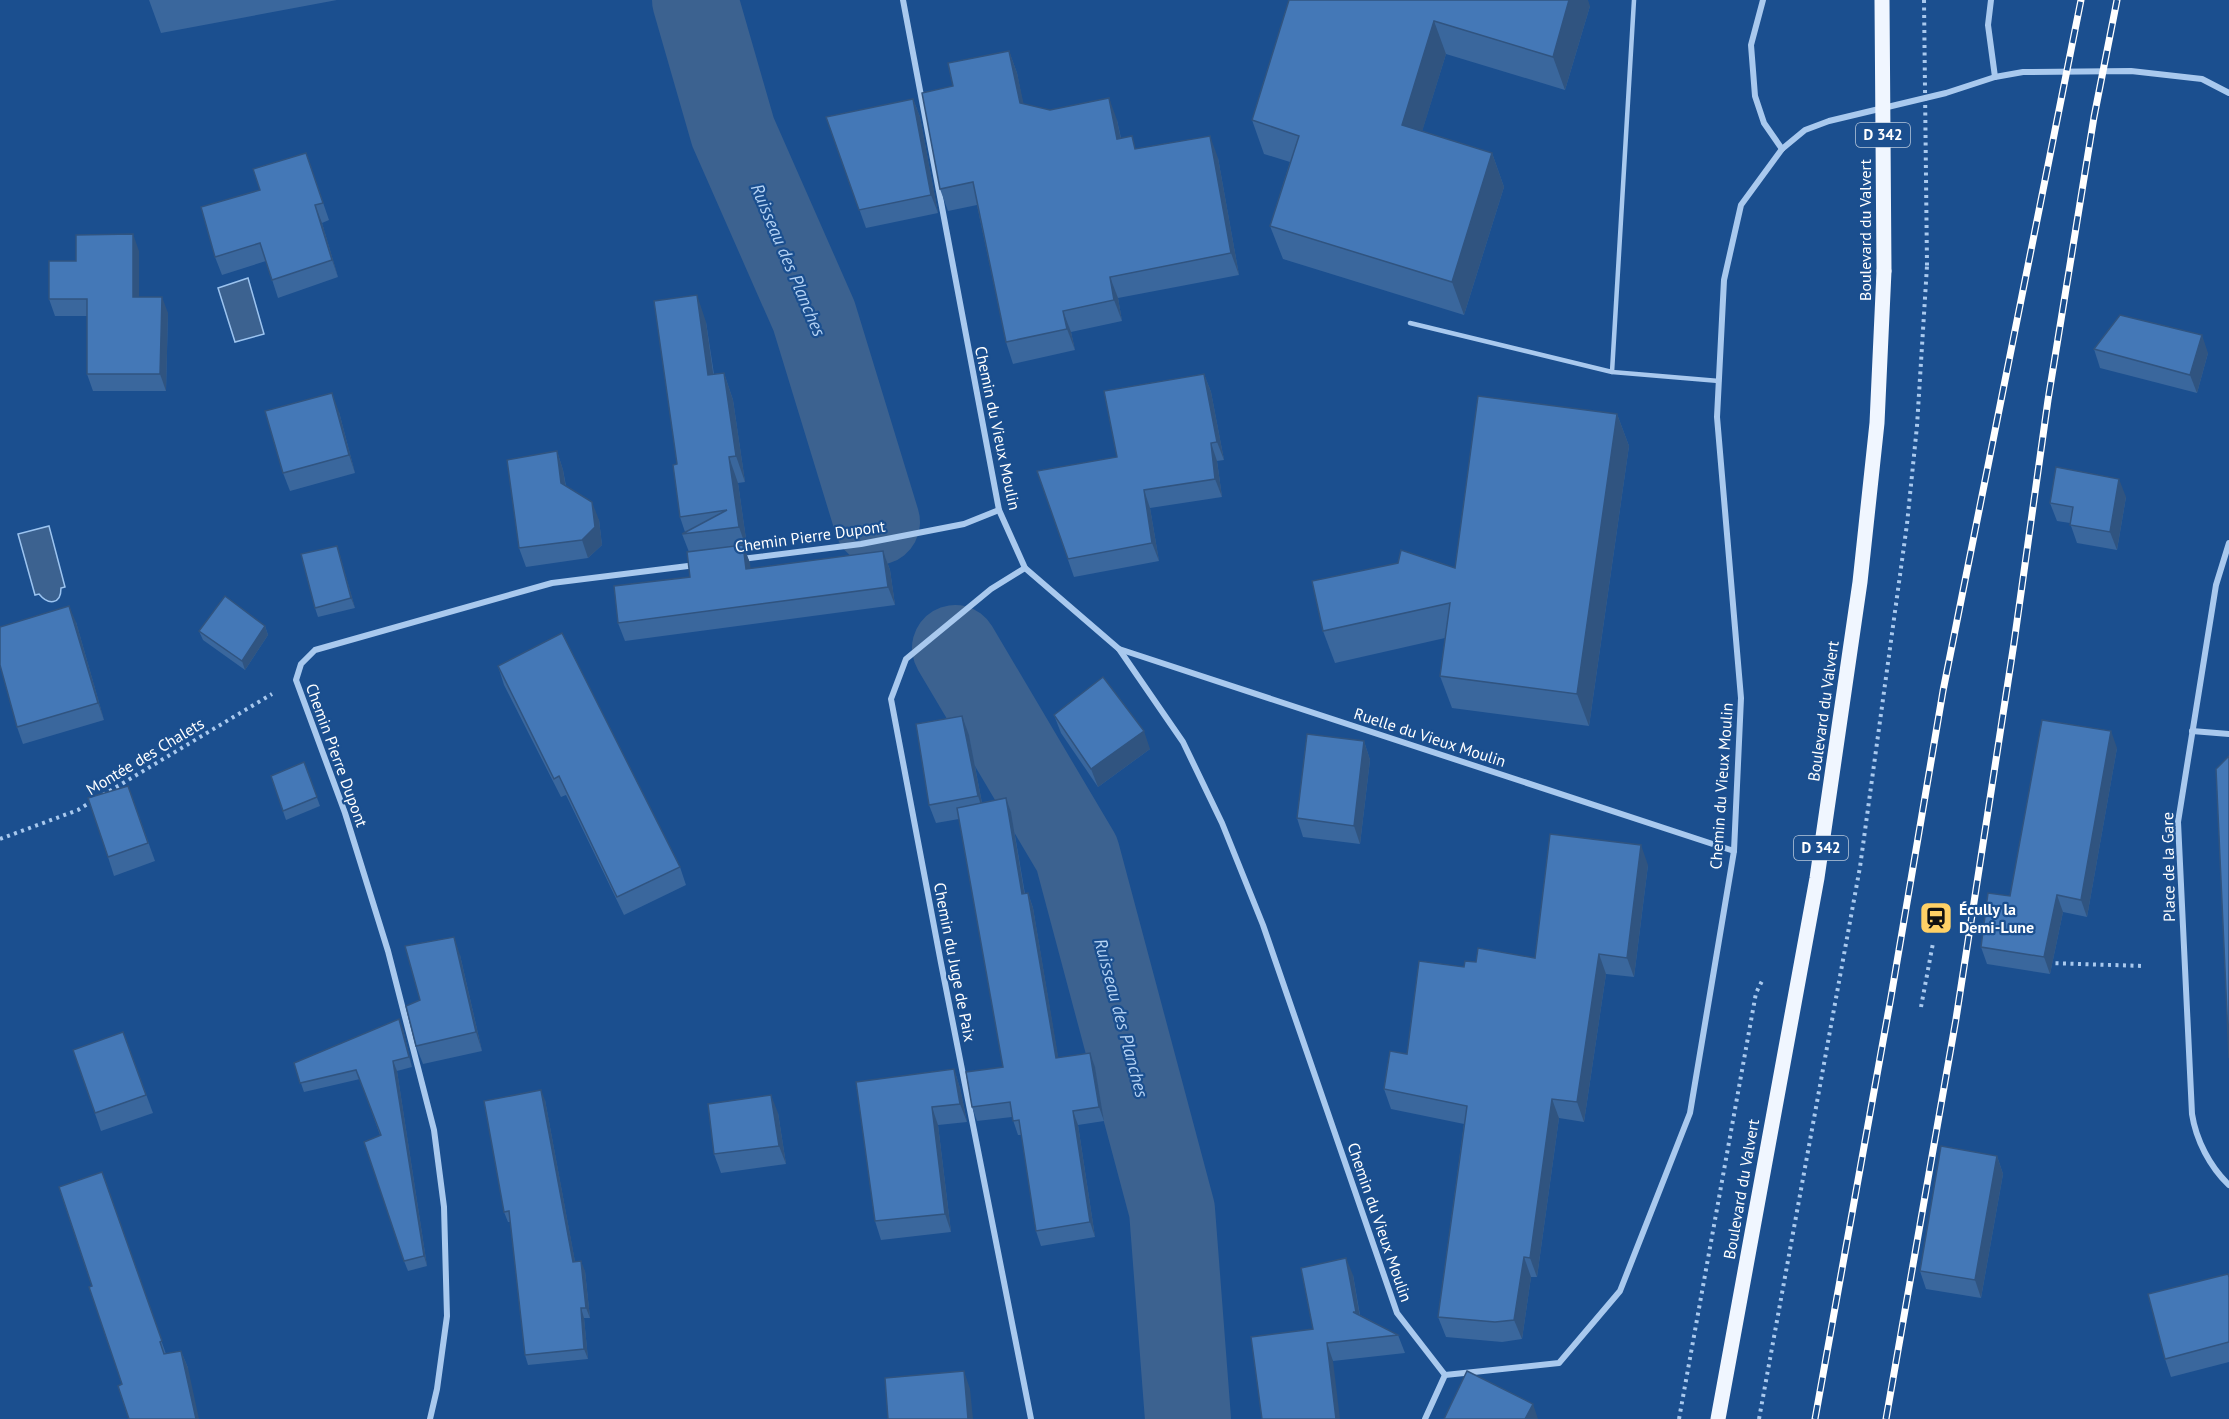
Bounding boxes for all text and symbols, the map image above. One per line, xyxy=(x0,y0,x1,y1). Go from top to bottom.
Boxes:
road number: D 342 xyxy=(1856,123,1910,147)
street label: Boulevard du Valvert xyxy=(1855,158,1875,301)
water label: Ruisseau des Planches xyxy=(746,180,831,340)
street label: Chemin du Vieux Moulin xyxy=(971,344,1025,512)
street label: Chemin Pierre Dupont xyxy=(734,515,887,556)
street label: Boulevard du Valvert xyxy=(1803,639,1843,783)
street label: Chemin Pierre Dupont xyxy=(302,680,372,830)
street label: Chemin du Vieux Moulin xyxy=(1705,702,1737,870)
street label: Ruelle du Vieux Moulin xyxy=(1351,703,1509,771)
street label: Montée des Chalets xyxy=(82,713,208,799)
street label: Place de la Gare xyxy=(2157,812,2179,922)
road number: D 342 xyxy=(1794,836,1848,860)
street label: Chemin du Juge de Paix xyxy=(930,881,980,1043)
place label: Écully la Demi-Lune xyxy=(1959,899,2034,937)
station icon: Écully la Demi-Lune xyxy=(1918,900,1954,936)
water label: Ruisseau des Planches xyxy=(1089,936,1154,1101)
street label: Boulevard du Valvert xyxy=(1719,1117,1763,1261)
street label: Chemin du Vieux Moulin xyxy=(1343,1140,1417,1304)

